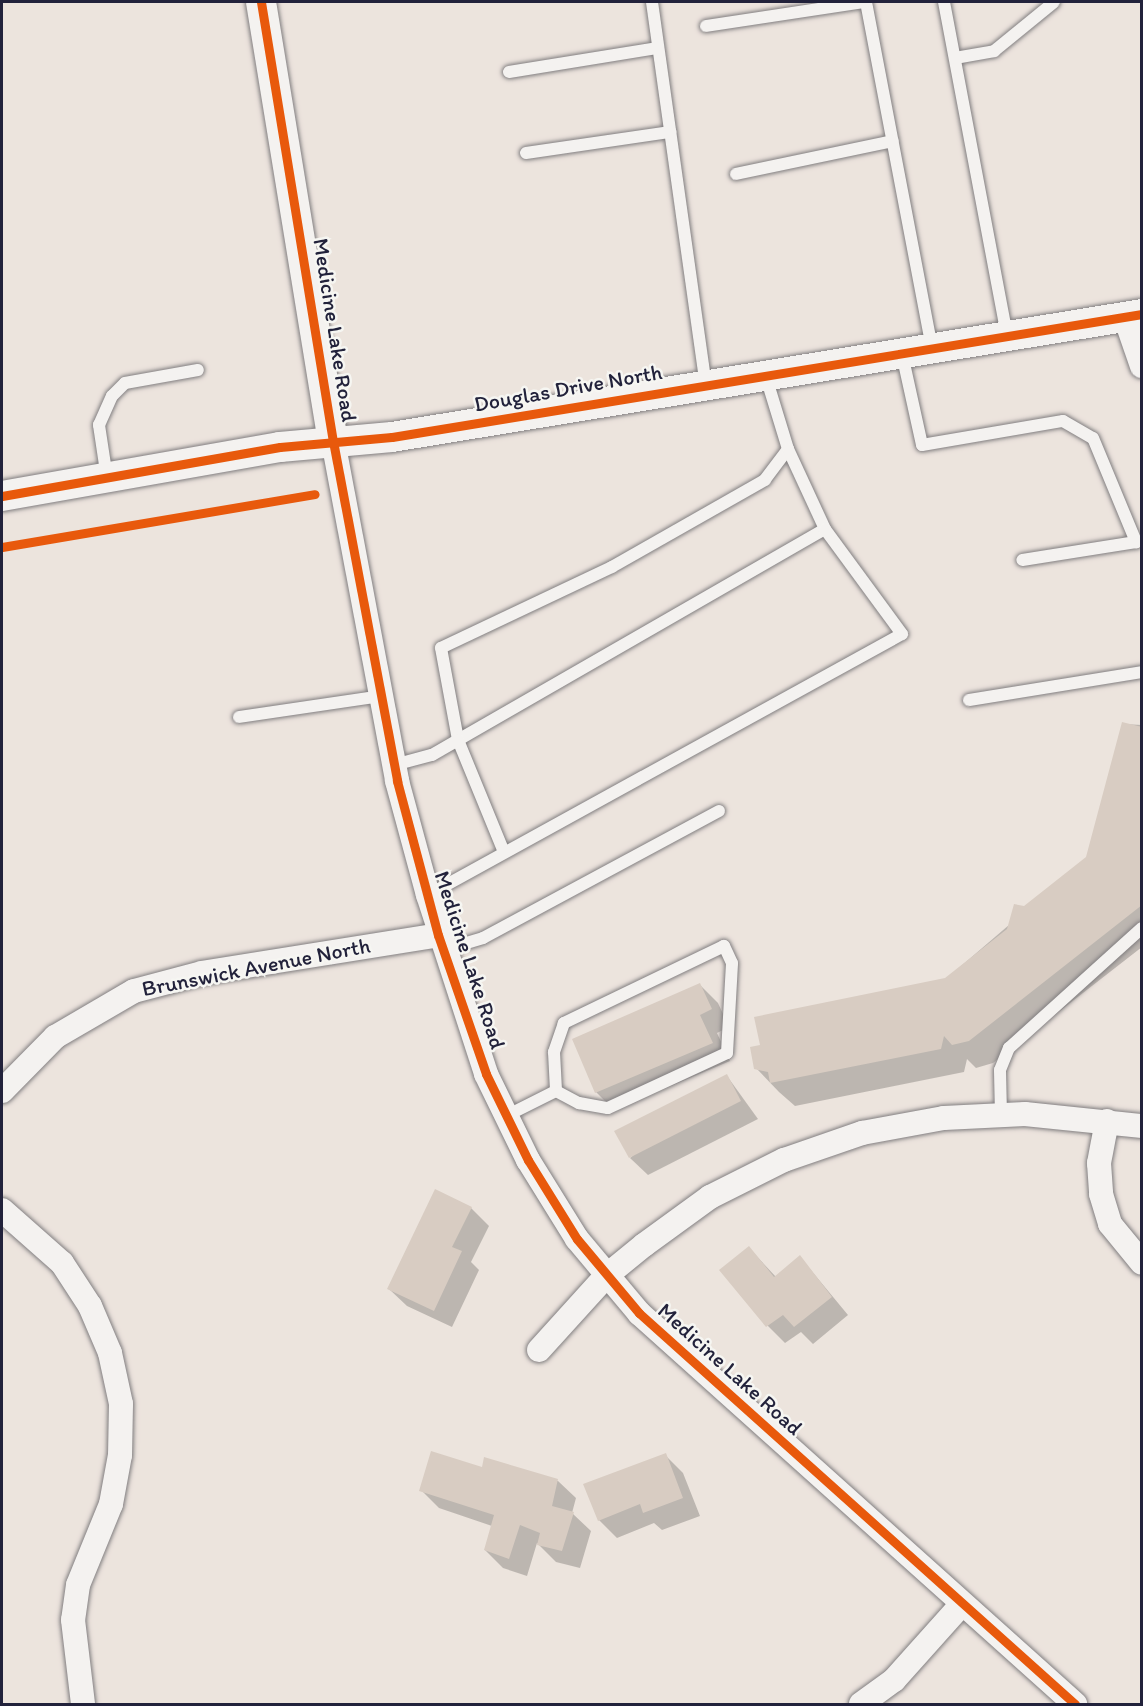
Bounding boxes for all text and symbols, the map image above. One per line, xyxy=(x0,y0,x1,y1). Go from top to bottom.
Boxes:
street label: Medicine Lake Road xyxy=(307,236,363,424)
street label: Douglas Drive North xyxy=(472,358,664,418)
street label: Medicine Lake Road xyxy=(429,868,511,1052)
street label: Brunswick Avenue North xyxy=(140,932,372,1002)
street label: Medicine Lake Road xyxy=(652,1297,808,1441)

